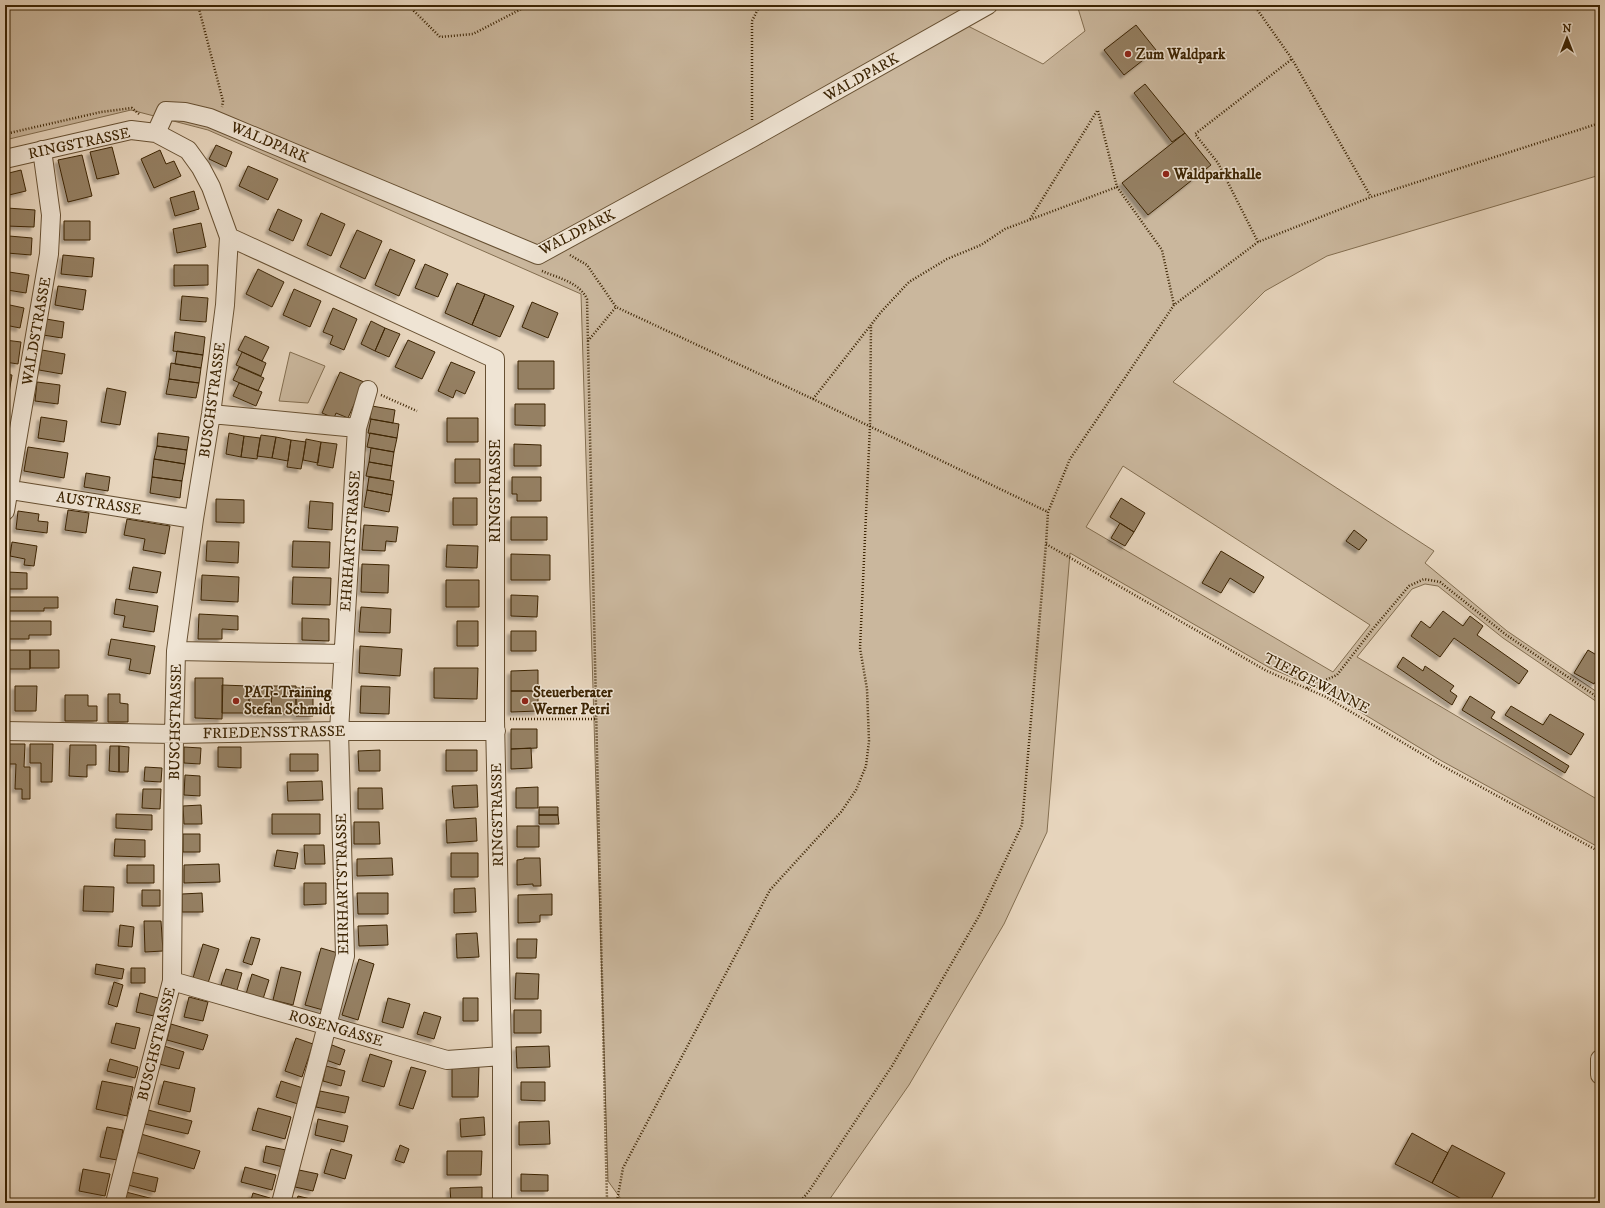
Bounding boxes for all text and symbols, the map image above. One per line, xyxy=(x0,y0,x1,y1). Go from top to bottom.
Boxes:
north arrow xyxy=(1547,18,1587,58)
text: N xyxy=(1562,22,1572,36)
place label: Zum Waldpark xyxy=(1136,45,1226,64)
street label: WALDPARK xyxy=(819,49,903,106)
marker: Zum Waldpark xyxy=(1123,49,1133,59)
street label: WALDPARK xyxy=(227,117,312,168)
street label: RINGSTRASSE xyxy=(26,123,132,164)
place label: Waldparkhalle xyxy=(1173,165,1262,184)
marker: Waldparkhalle xyxy=(1161,169,1171,179)
street label: WALDPARK xyxy=(535,205,619,260)
street label: WALDSTRASSE xyxy=(17,275,55,388)
street label: BUSCHSTRASSE xyxy=(195,341,230,459)
street label: RINGSTRASSE xyxy=(486,439,505,543)
street label: EHRHARTSTRASSE xyxy=(336,469,365,612)
street label: AUSTRASSE xyxy=(55,487,143,520)
street label: TIEFGEWANNE xyxy=(1261,649,1373,719)
street label: BUSCHSTRASSE xyxy=(165,663,186,780)
place label: PAT-Training Stefan Schmidt xyxy=(244,683,335,719)
place label: Steuerberater Werner Petri xyxy=(532,683,613,719)
marker: PAT-Training Stefan Schmidt xyxy=(231,696,241,706)
marker: Steuerberater Werner Petri xyxy=(520,696,530,706)
street label: FRIEDENSSTRASSE xyxy=(202,722,346,743)
street label: RINGSTRASSE xyxy=(487,763,508,867)
street label: EHRHARTSTRASSE xyxy=(332,813,353,955)
street label: BUSCHSTRASSE xyxy=(133,985,180,1103)
street label: ROSENGASSE xyxy=(286,1006,386,1051)

